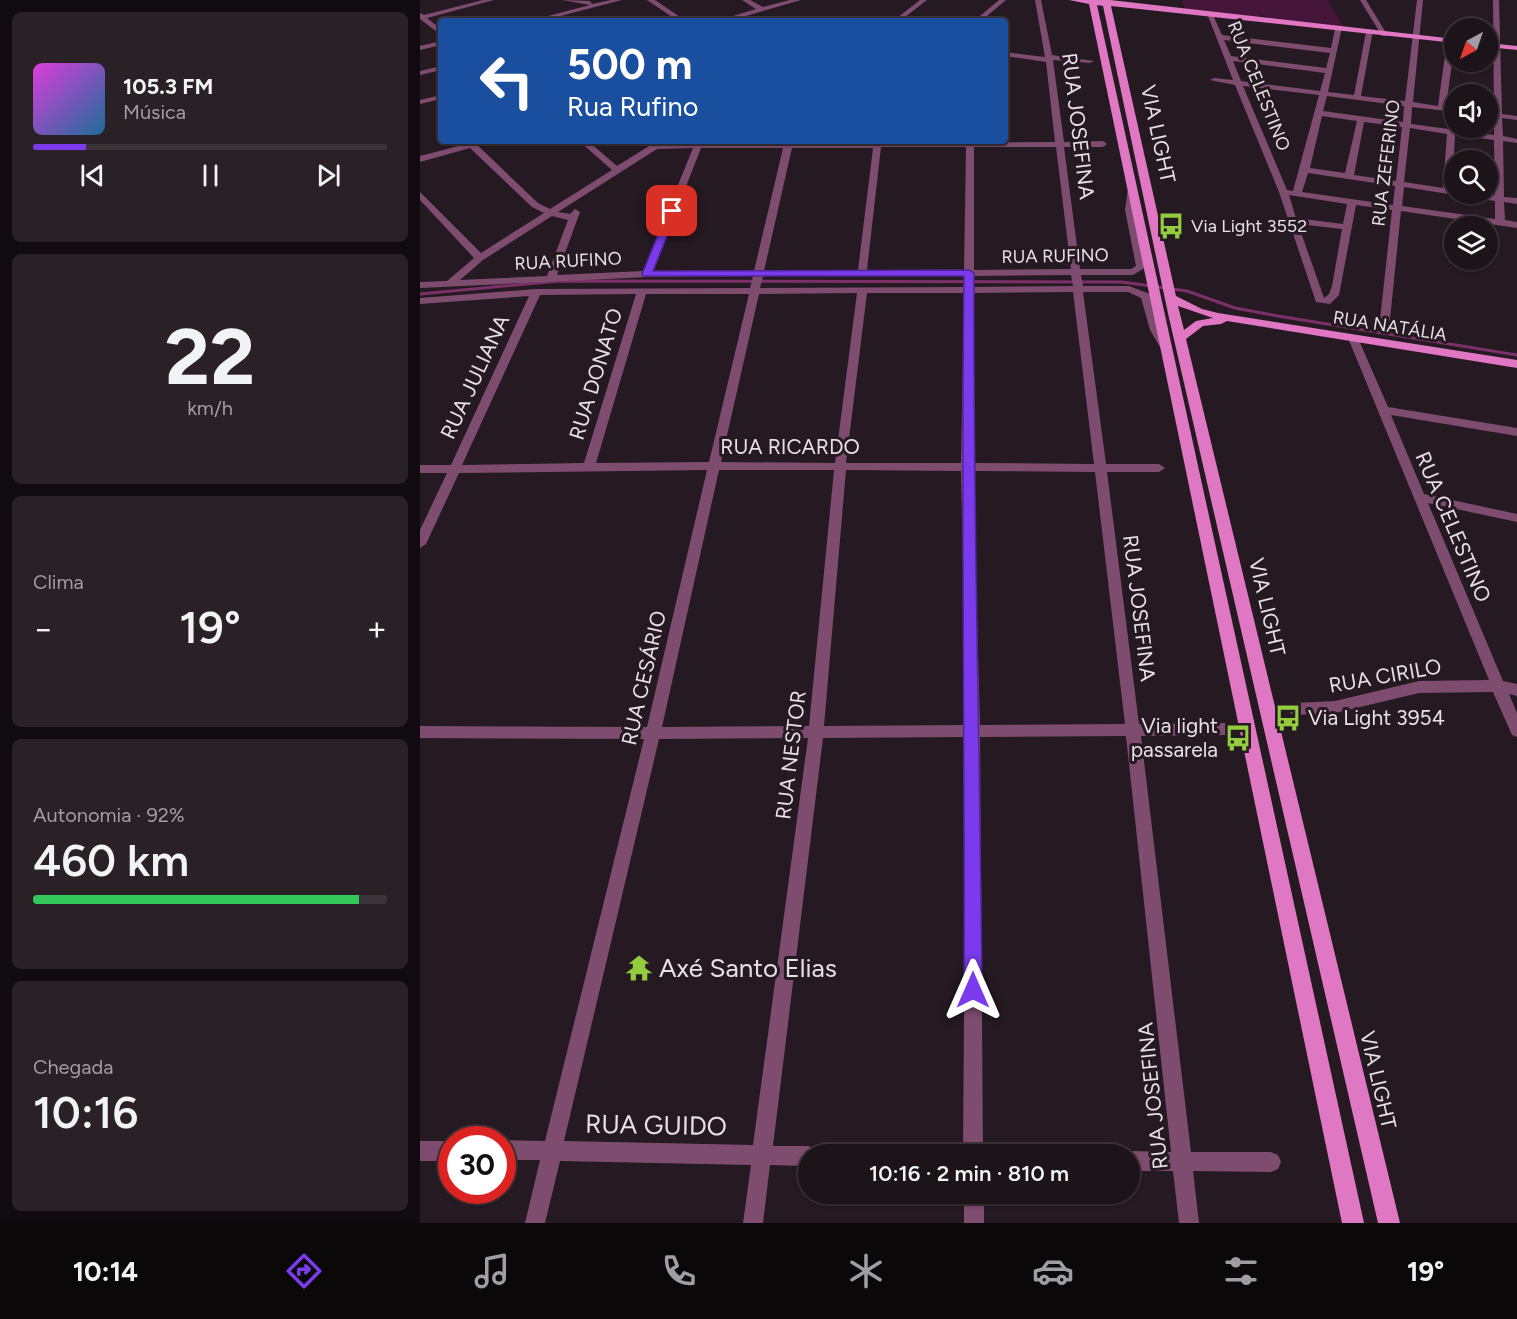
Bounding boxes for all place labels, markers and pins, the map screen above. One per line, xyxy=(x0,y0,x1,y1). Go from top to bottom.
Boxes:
pin xyxy=(646,185,697,236)
bus stop icon: Via Light 3552 xyxy=(1156,211,1186,241)
place label: Via Light 3552 xyxy=(1191,215,1307,237)
bus stop icon: Via Light 3954 xyxy=(1273,703,1303,733)
place label: Via Light 3954 xyxy=(1308,705,1445,730)
place label: Via light passarela xyxy=(1131,713,1218,762)
bus stop icon: Via light passarela xyxy=(1223,723,1253,753)
place label: Axé Santo Elias xyxy=(659,952,837,984)
temple icon: Axé Santo Elias xyxy=(624,953,654,983)

